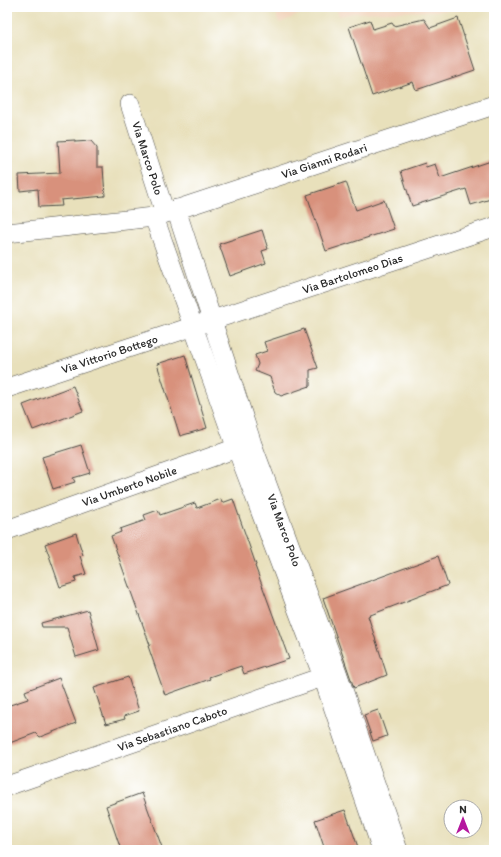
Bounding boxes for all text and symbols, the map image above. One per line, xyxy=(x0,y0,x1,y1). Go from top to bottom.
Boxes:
street label: Via Marco Polo xyxy=(129,120,166,197)
street label: Via Gianni Rodari xyxy=(280,140,369,182)
street label: Via Bartolomeo Dias xyxy=(301,251,405,297)
street label: Via Vittorio Bottego xyxy=(60,332,160,377)
street label: Via Umberto Nobile xyxy=(80,463,179,510)
street label: Via Marco Polo xyxy=(264,492,304,568)
street label: Via Sebastiano Caboto xyxy=(116,703,229,754)
north arrow xyxy=(443,799,483,839)
text: N xyxy=(459,803,467,816)

